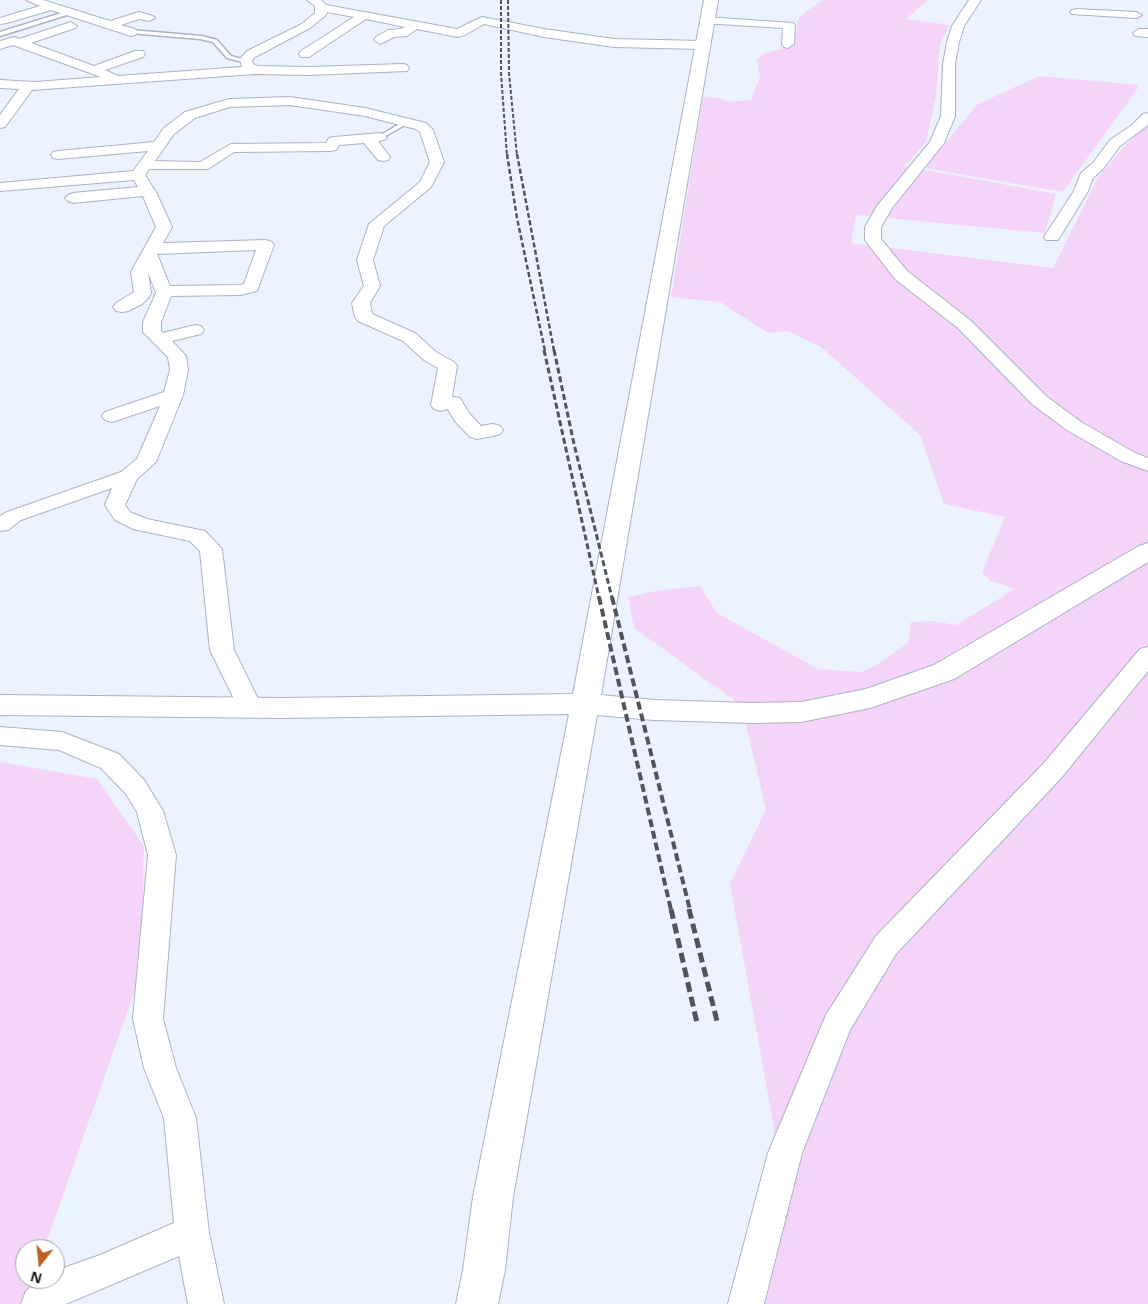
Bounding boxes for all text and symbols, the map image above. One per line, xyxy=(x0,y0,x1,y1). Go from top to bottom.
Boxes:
north arrow xyxy=(15,1239,65,1289)
text: N xyxy=(28,1267,44,1289)

